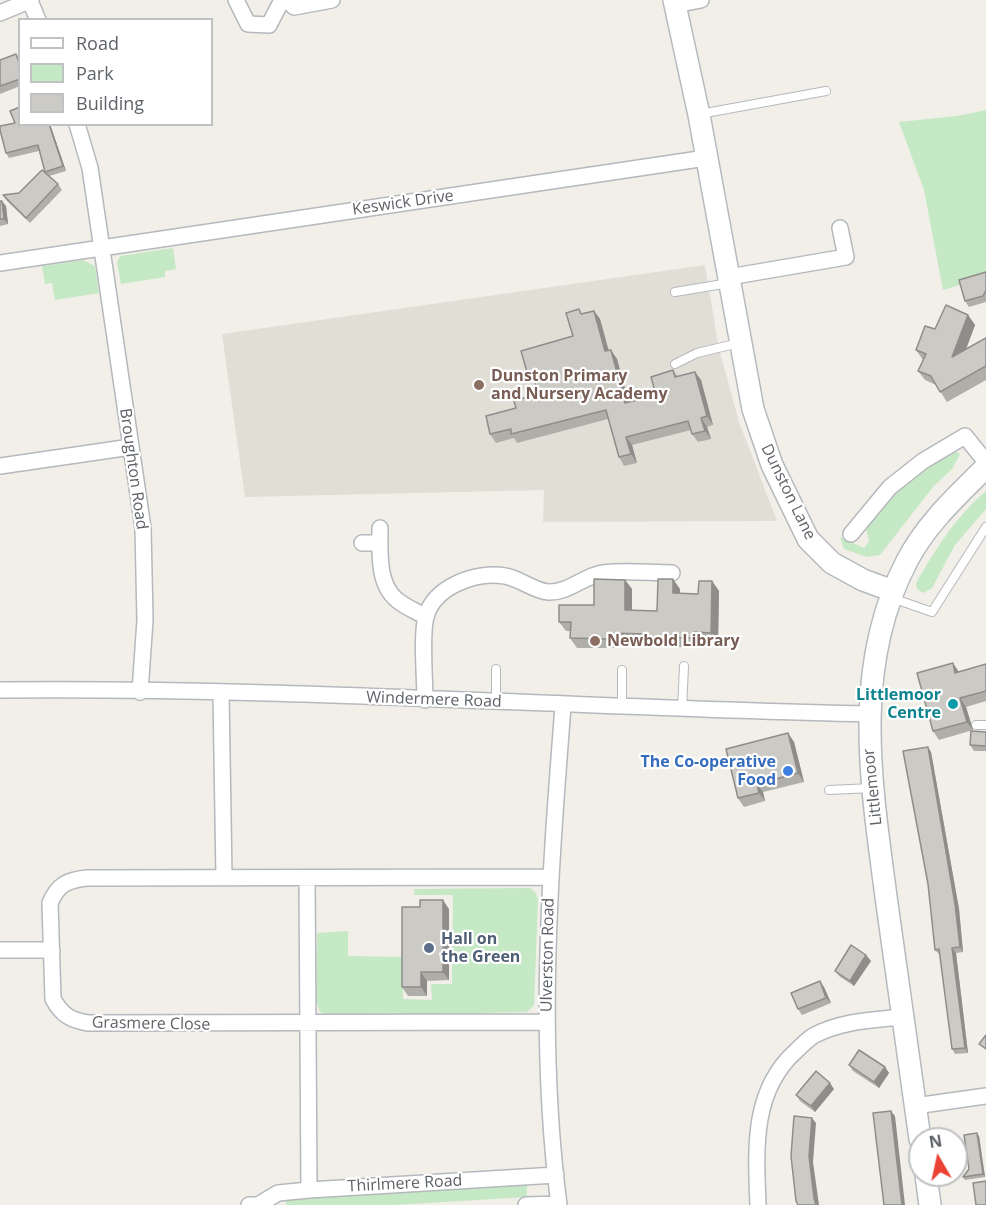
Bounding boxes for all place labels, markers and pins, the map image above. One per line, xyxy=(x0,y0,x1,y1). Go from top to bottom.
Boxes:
place label: Dunston Primary and Nursery Academy xyxy=(491,366,668,404)
marker: Dunston Primary and Nursery Academy xyxy=(472,378,486,392)
place label: Newbold Library xyxy=(607,631,740,651)
marker: Newbold Library xyxy=(588,634,602,648)
place label: Littlemoor Centre xyxy=(856,685,941,723)
marker: Littlemoor Centre xyxy=(946,697,960,711)
place label: The Co-operative Food xyxy=(641,752,776,790)
marker: The Co-operative Food xyxy=(781,764,795,778)
place label: Hall on the Green xyxy=(441,929,520,967)
marker: Hall on the Green xyxy=(422,941,436,955)

